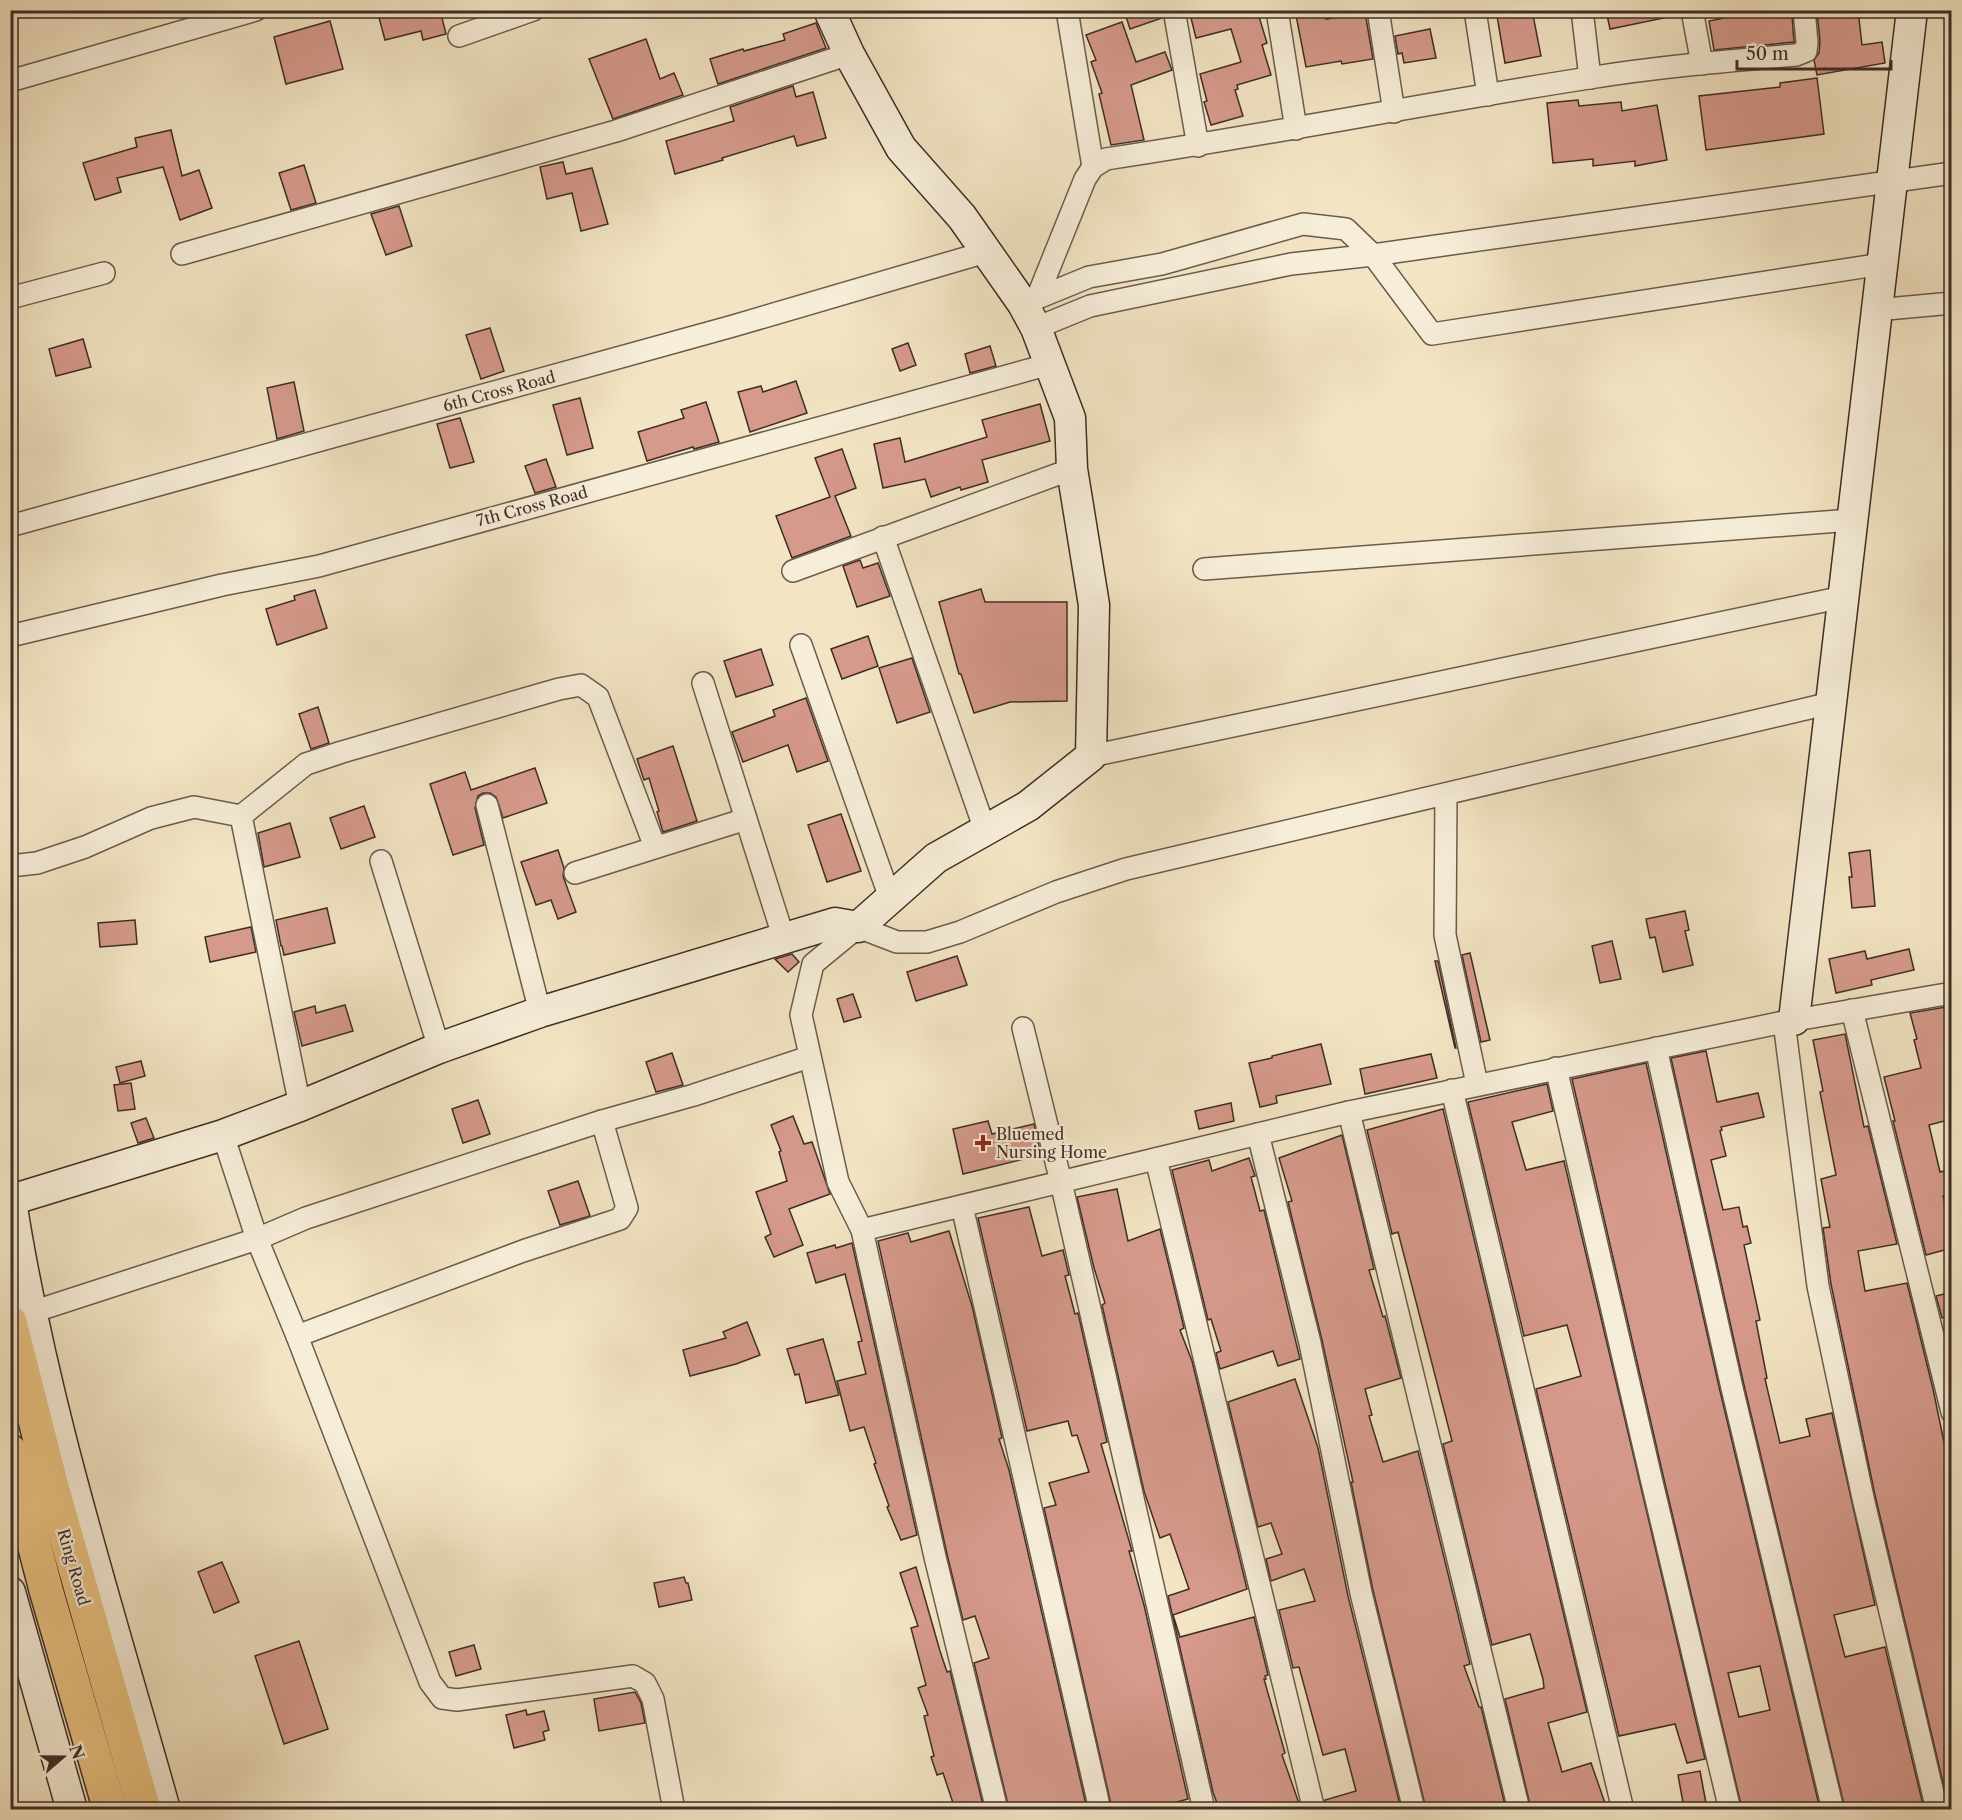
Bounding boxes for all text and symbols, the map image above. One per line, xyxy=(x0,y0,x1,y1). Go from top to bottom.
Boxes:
scale bar xyxy=(1737,33,1892,71)
text: 50 m xyxy=(1746,43,1789,65)
street label: 6th Cross Road xyxy=(441,366,558,416)
street label: 7th Cross Road xyxy=(474,481,590,530)
place label: Bluemed Nursing Home xyxy=(996,1124,1107,1162)
marker: Bluemed Nursing Home xyxy=(974,1134,992,1152)
street label: Ring Road xyxy=(54,1526,95,1608)
north arrow xyxy=(33,1727,93,1787)
text: N xyxy=(65,1742,89,1762)

